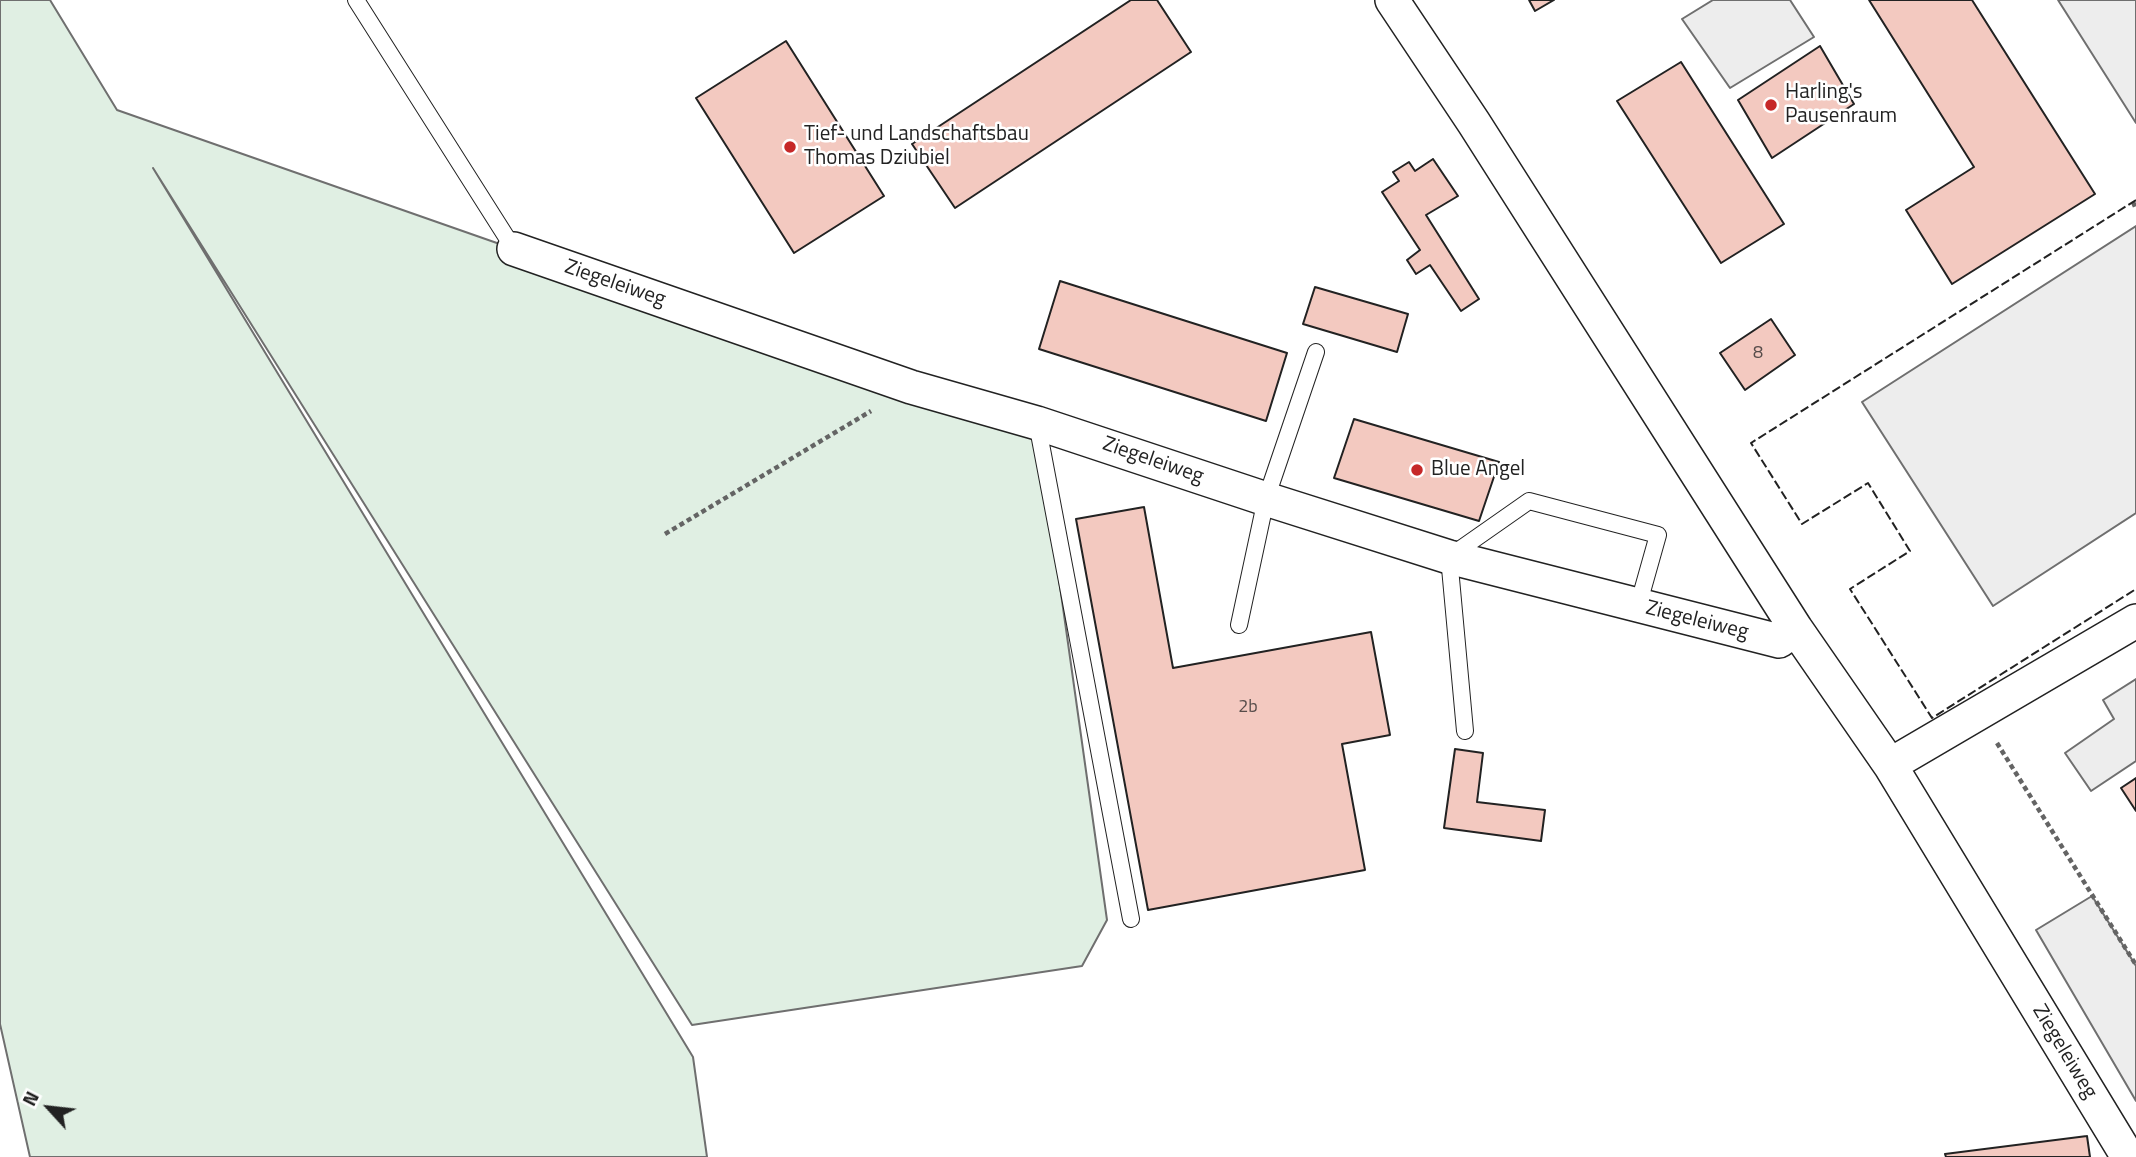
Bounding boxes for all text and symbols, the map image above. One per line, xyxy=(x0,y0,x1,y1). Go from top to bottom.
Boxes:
place label: Harling's Pausenraum xyxy=(1785,80,1897,130)
marker: Harling's Pausenraum xyxy=(1763,97,1779,113)
place label: Tief- und Landschaftsbau Thomas Dziubiel xyxy=(804,122,1029,172)
marker: Tief- und Landschaftsbau Thomas Dziubiel xyxy=(782,139,798,155)
street label: Ziegeleiweg xyxy=(561,255,669,313)
house number: 8 xyxy=(1753,343,1763,365)
street label: Ziegeleiweg xyxy=(1099,432,1207,490)
place label: Blue Angel xyxy=(1431,457,1525,483)
marker: Blue Angel xyxy=(1409,462,1425,478)
street label: Ziegeleiweg xyxy=(1643,596,1751,646)
house number: 2b xyxy=(1238,697,1258,719)
street label: Ziegeleiweg xyxy=(2026,1000,2102,1104)
north arrow xyxy=(14,1073,84,1143)
text: N xyxy=(14,1086,46,1111)

